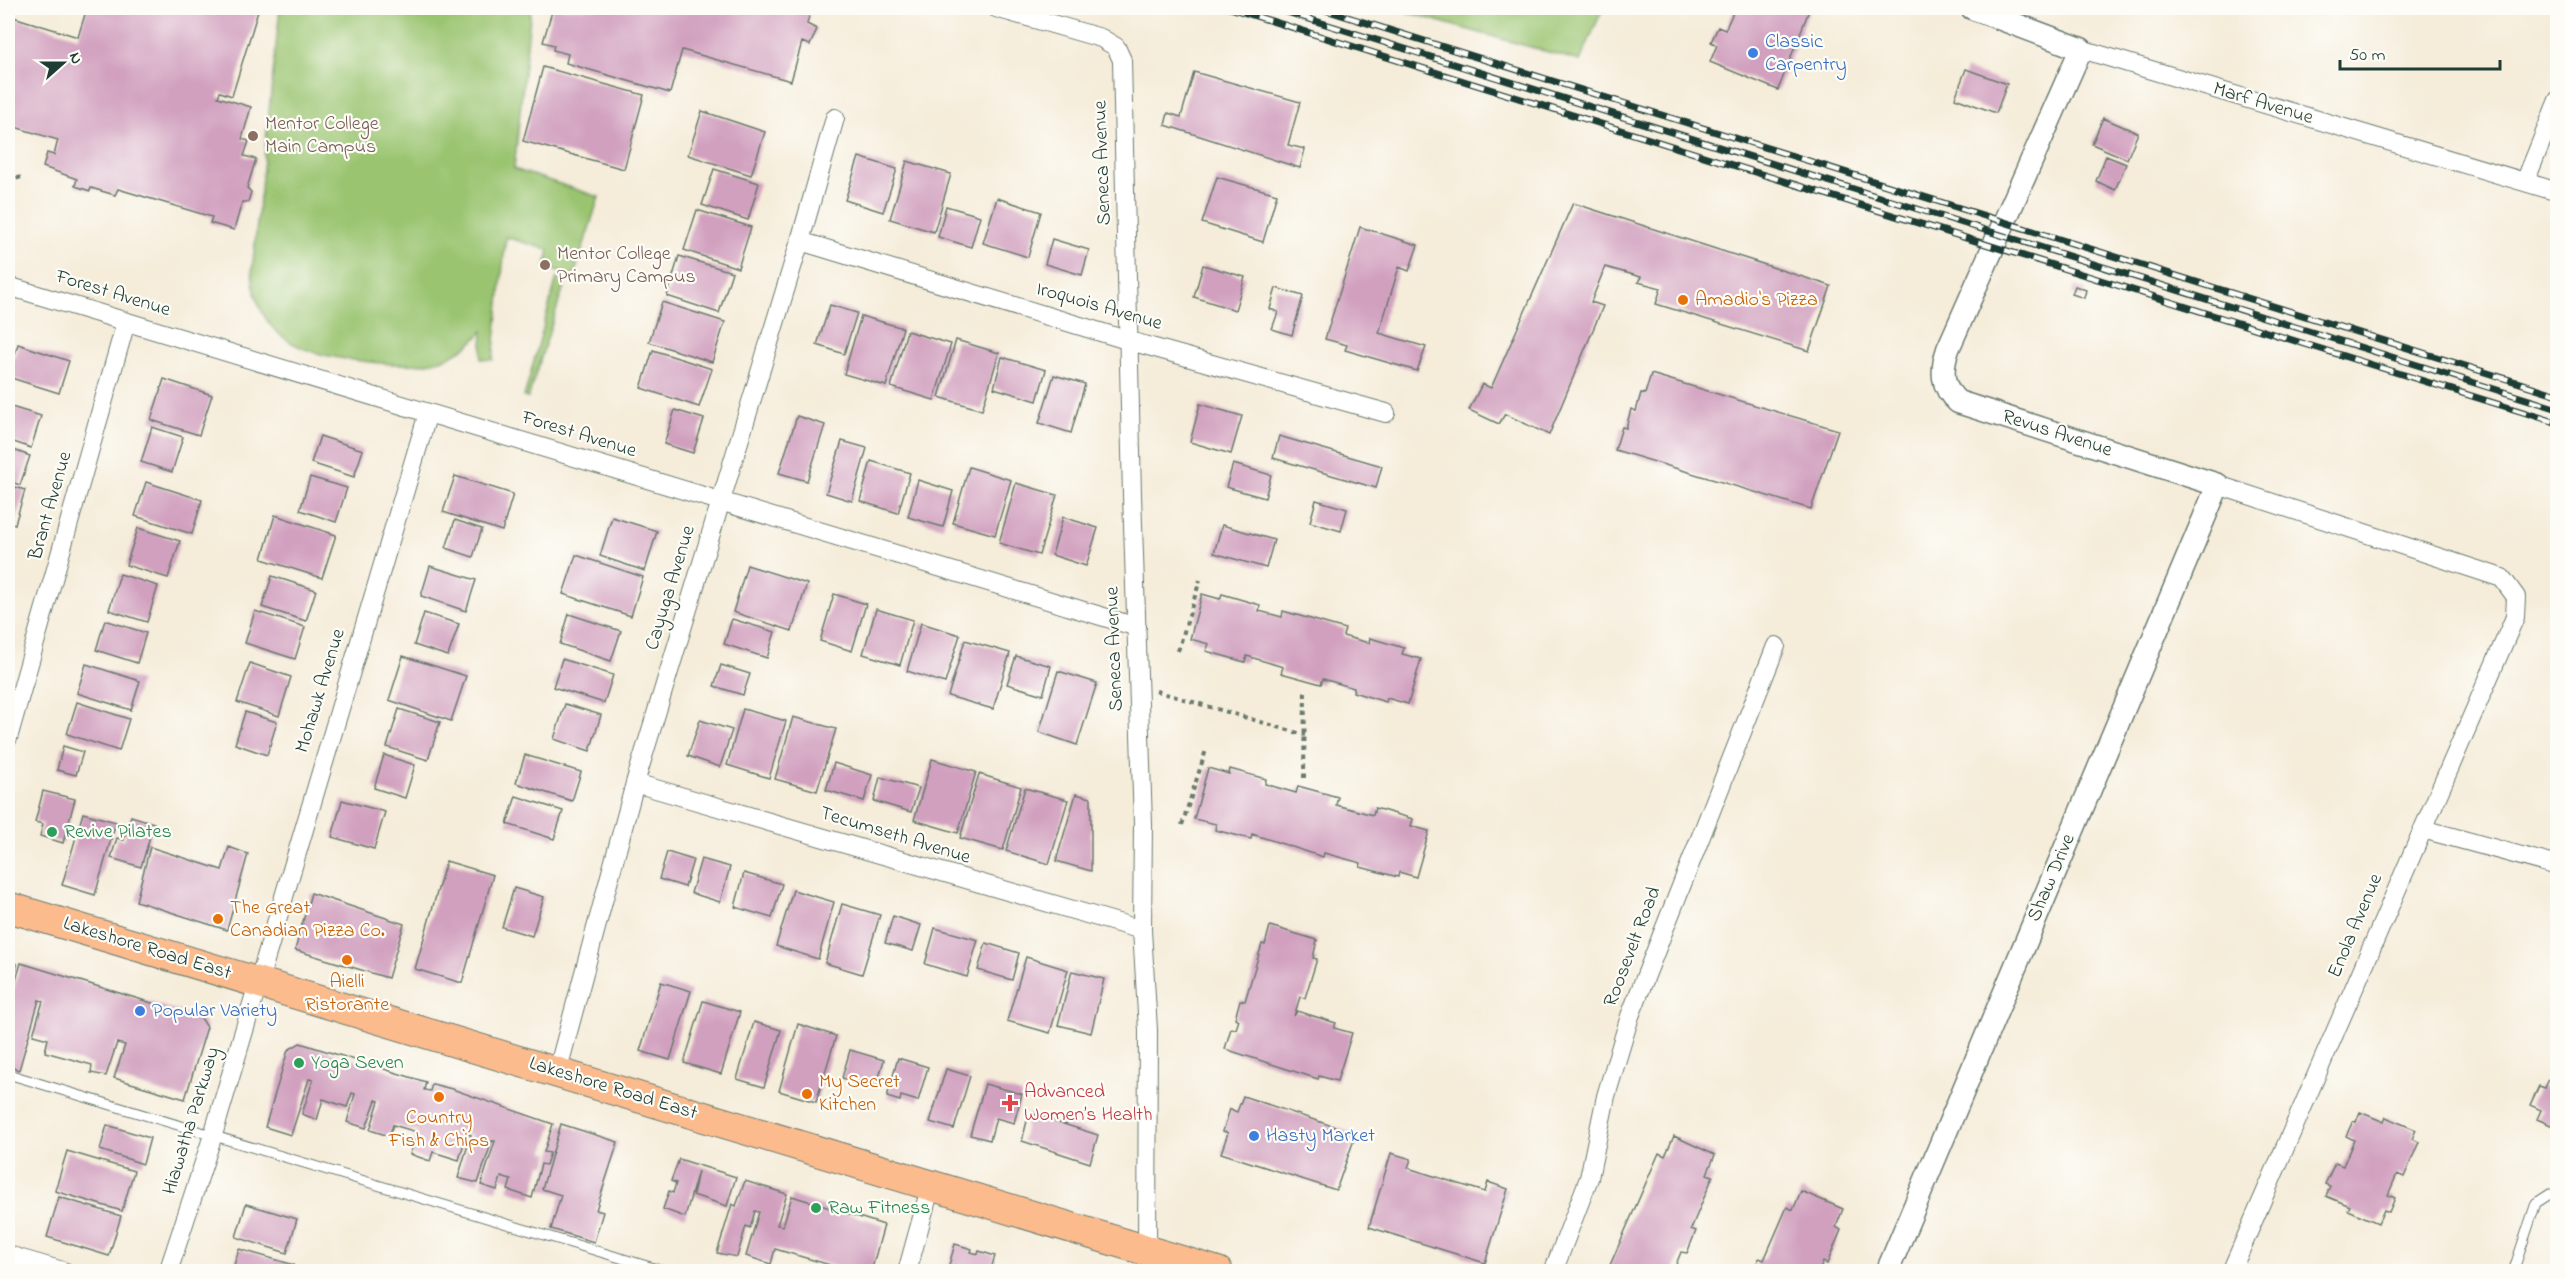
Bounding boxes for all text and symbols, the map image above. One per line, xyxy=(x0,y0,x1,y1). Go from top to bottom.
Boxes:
place label: Classic Carpentry xyxy=(1765,28,1847,80)
north arrow xyxy=(33,33,93,93)
scale bar xyxy=(2340,33,2500,71)
text: 50 m xyxy=(2349,43,2386,69)
marker: Classic Carpentry xyxy=(1746,46,1760,60)
text: N xyxy=(62,49,88,68)
street label: Marf Avenue xyxy=(2209,75,2317,133)
street label: Seneca Avenue xyxy=(1086,100,1120,226)
place label: Mentor College Main Campus xyxy=(265,110,379,162)
marker: Mentor College Main Campus xyxy=(246,129,260,143)
place label: Mentor College Primary Campus xyxy=(557,240,696,292)
marker: Mentor College Primary Campus xyxy=(538,258,552,272)
street label: Forest Avenue xyxy=(51,263,174,325)
street label: Iroquois Avenue xyxy=(1033,275,1166,339)
place label: Amadio's Pizza xyxy=(1695,286,1818,315)
marker: Amadio's Pizza xyxy=(1676,293,1690,307)
street label: Revus Avenue xyxy=(1998,403,2116,465)
street label: Forest Avenue xyxy=(517,404,640,466)
street label: Brant Avenue xyxy=(21,448,80,565)
street label: Cayuga Avenue xyxy=(638,522,705,654)
street label: Seneca Avenue xyxy=(1098,586,1132,712)
street label: Mohawk Avenue xyxy=(288,625,354,757)
street label: Tecumseth Avenue xyxy=(816,799,974,873)
place label: Revive Pilates xyxy=(64,818,172,847)
marker: Revive Pilates xyxy=(45,825,59,839)
street label: Shaw Drive xyxy=(2020,829,2084,926)
street label: Enola Avenue xyxy=(2321,869,2391,983)
street label: Roosevelt Road xyxy=(1597,883,1669,1011)
place label: The Great Canadian Pizza Co. xyxy=(230,894,385,946)
street label: Lakeshore Road East xyxy=(59,910,235,988)
marker: The Great Canadian Pizza Co. xyxy=(211,912,225,926)
marker: Aielli Ristorante xyxy=(340,953,354,967)
place label: Aielli Ristorante xyxy=(305,968,389,1020)
place label: Popular Variety xyxy=(152,997,277,1026)
marker: Popular Variety xyxy=(133,1004,147,1018)
street label: Hiawatha Parkway xyxy=(156,1044,228,1198)
place label: Yoga Seven xyxy=(311,1049,404,1079)
street label: Lakeshore Road East xyxy=(525,1050,701,1128)
marker: Yoga Seven xyxy=(292,1056,306,1070)
place label: My Secret Kitchen xyxy=(819,1068,900,1120)
place label: Advanced Women’s Health xyxy=(1024,1078,1152,1130)
marker: My Secret Kitchen xyxy=(800,1087,814,1101)
marker: Country Fish & Chips xyxy=(432,1090,446,1104)
marker: Advanced Women’s Health xyxy=(1001,1094,1019,1112)
place label: Country Fish & Chips xyxy=(388,1104,489,1156)
place label: Hasty Market xyxy=(1266,1122,1375,1151)
marker: Hasty Market xyxy=(1247,1129,1261,1143)
place label: Raw Fitness xyxy=(828,1194,930,1223)
marker: Raw Fitness xyxy=(809,1201,823,1215)

